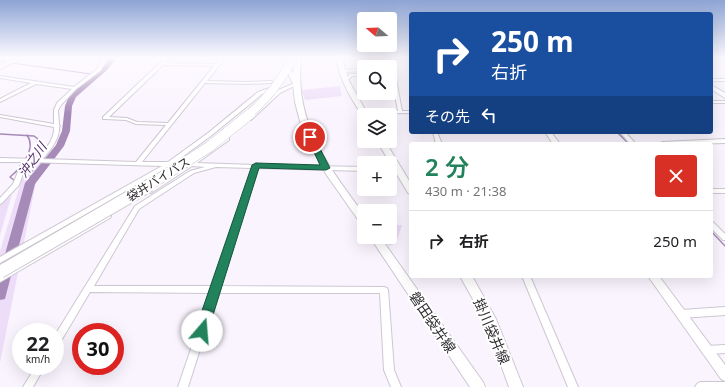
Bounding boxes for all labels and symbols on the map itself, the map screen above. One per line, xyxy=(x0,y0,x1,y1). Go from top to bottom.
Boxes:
north arrow xyxy=(357,12,397,52)
pin xyxy=(293,120,327,154)
water label: 沖之川 xyxy=(13,137,52,181)
street label: 袋井バイパス xyxy=(122,153,193,206)
street label: 磐田袋井線 xyxy=(406,288,460,356)
street label: 掛川袋井線 xyxy=(470,295,514,367)
position arrow xyxy=(181,310,223,352)
speed limit sign: 30 xyxy=(72,323,124,375)

